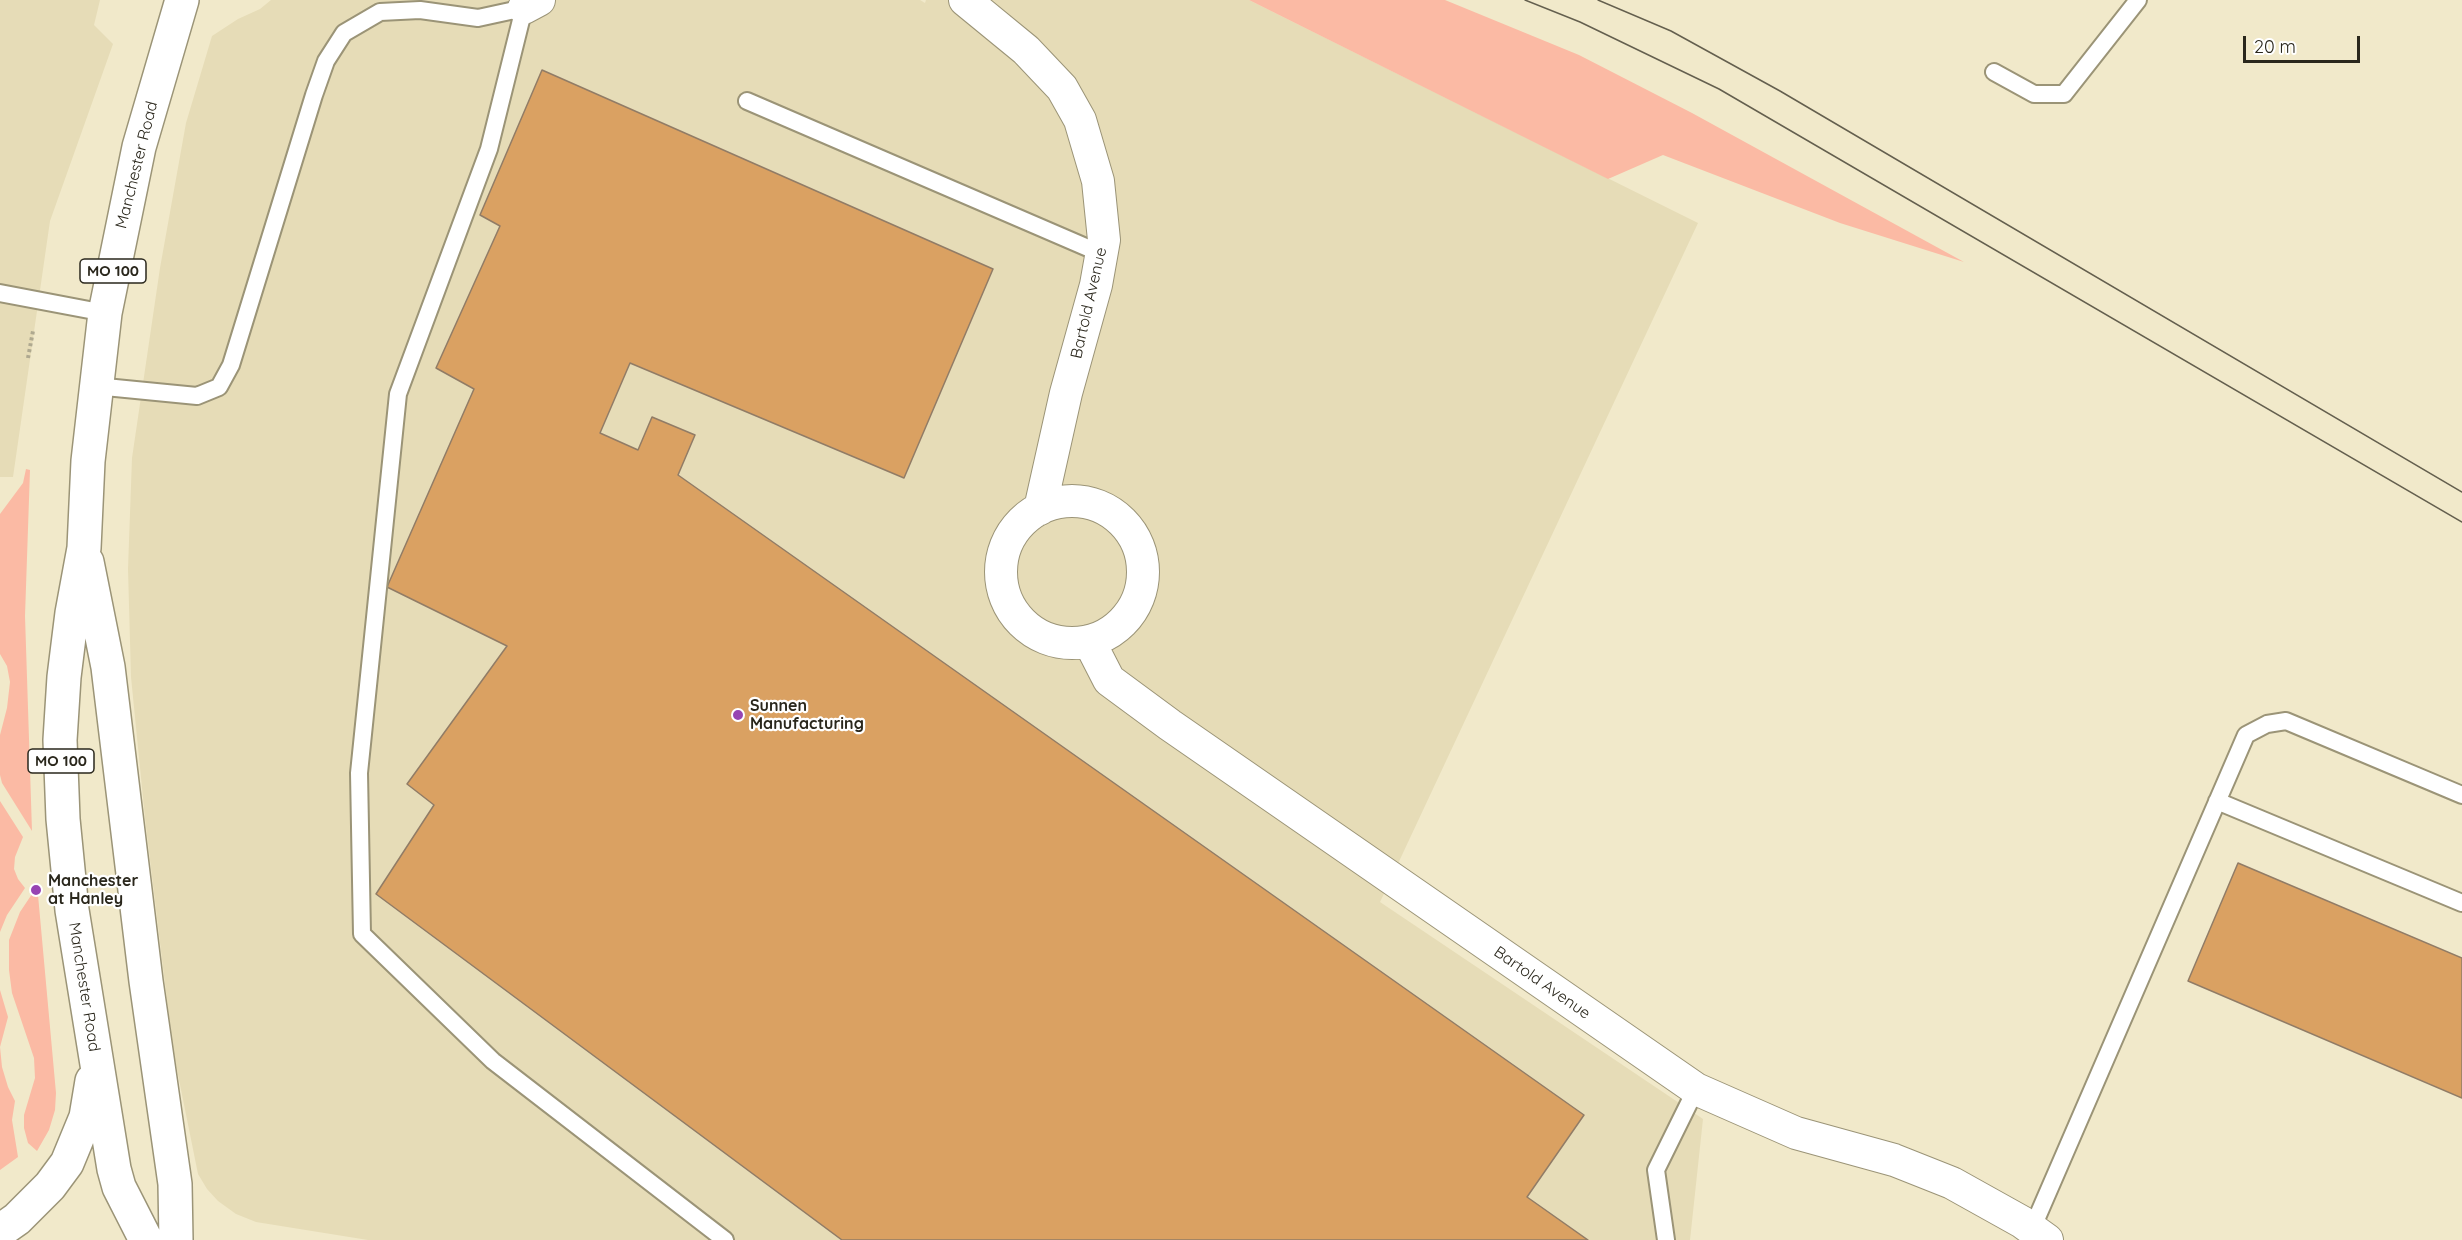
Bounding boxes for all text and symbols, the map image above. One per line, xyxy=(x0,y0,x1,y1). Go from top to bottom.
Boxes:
scale bar xyxy=(2246,24,2363,62)
text: 20 m xyxy=(2254,35,2296,58)
street label: Manchester Road xyxy=(112,99,162,231)
street label: Bartold Avenue xyxy=(1067,246,1111,360)
road number: MO 100 xyxy=(80,259,146,283)
place label: Sunnen Manufacturing xyxy=(750,696,864,734)
marker: Sunnen Manufacturing xyxy=(731,708,745,722)
road number: MO 100 xyxy=(28,749,94,773)
place label: Manchester at Hanley xyxy=(48,871,138,909)
marker: Manchester at Hanley xyxy=(29,883,43,897)
street label: Manchester Road xyxy=(64,921,104,1053)
street label: Bartold Avenue xyxy=(1490,943,1594,1023)

